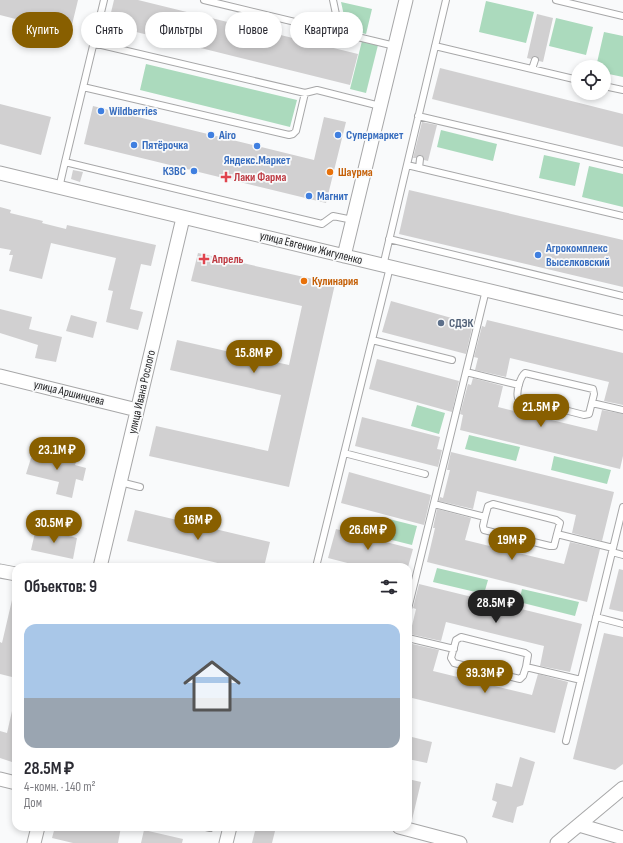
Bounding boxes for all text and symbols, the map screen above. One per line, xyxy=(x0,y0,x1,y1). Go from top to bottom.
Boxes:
chip: Купить xyxy=(12,12,73,48)
chip: Снять xyxy=(81,12,137,48)
chip: Фильтры xyxy=(145,12,217,48)
chip: Новое xyxy=(225,12,282,48)
chip: Квартира xyxy=(290,12,363,48)
map controls xyxy=(571,60,611,100)
button: locate xyxy=(571,60,611,100)
place label: Wildberries xyxy=(109,104,158,119)
marker: Wildberries xyxy=(96,106,106,116)
place label: Airo xyxy=(218,128,236,143)
place label: Супермаркет xyxy=(346,128,404,143)
marker: Airo xyxy=(206,130,216,140)
marker: Супермаркет xyxy=(333,130,343,140)
place label: Пятёрочка xyxy=(142,138,188,153)
marker: Пятёрочка xyxy=(129,140,139,150)
marker: Яндекс.Маркет xyxy=(252,141,262,151)
place label: Яндекс.Маркет xyxy=(224,153,291,168)
place label: КЗВС xyxy=(163,164,186,179)
place label: Шаурма xyxy=(338,165,373,180)
marker: КЗВС xyxy=(189,166,199,176)
marker: Шаурма xyxy=(325,167,335,177)
place label: Лаки Фарма xyxy=(234,170,286,185)
marker: Лаки Фарма xyxy=(221,172,231,182)
place label: Магнит xyxy=(317,189,349,204)
marker: Магнит xyxy=(304,191,314,201)
street label: улица Евгении Жигуленко xyxy=(258,228,364,268)
place label: Агрокомплекс Выселковский xyxy=(545,241,610,270)
marker: Агрокомплекс Выселковский xyxy=(533,250,543,260)
place label: Апрель xyxy=(211,252,244,267)
marker: Апрель xyxy=(199,254,209,264)
place label: Кулинария xyxy=(312,274,358,289)
marker: Кулинария xyxy=(299,276,309,286)
place label: СДЭК xyxy=(449,316,473,331)
marker: СДЭК xyxy=(436,318,446,328)
pin: 15.8M ₽ xyxy=(217,340,291,374)
text: 15.8M ₽ xyxy=(235,345,273,361)
street label: улица Ивана Рослого xyxy=(125,349,159,435)
street label: улица Аршинцева xyxy=(32,377,106,409)
pin: 21.5M ₽ xyxy=(504,394,578,428)
text: 21.5M ₽ xyxy=(522,399,560,415)
pin: 23.1M ₽ xyxy=(20,437,94,471)
text: 23.1M ₽ xyxy=(38,442,76,458)
pin: 16M ₽ xyxy=(170,507,226,541)
pin: 30.5M ₽ xyxy=(17,510,91,544)
text: 16M ₽ xyxy=(183,512,213,528)
text: 30.5M ₽ xyxy=(35,515,73,531)
pin: 26.6M ₽ xyxy=(331,517,405,551)
text: 26.6M ₽ xyxy=(349,522,387,538)
pin: 19M ₽ xyxy=(484,527,540,561)
text: 19M ₽ xyxy=(497,532,527,548)
icon: filters xyxy=(378,576,400,598)
text: Объектов: 9 xyxy=(24,577,97,597)
pin: 28.5M ₽ xyxy=(459,590,533,624)
text: 28.5M ₽ xyxy=(477,595,515,611)
icon: home xyxy=(176,650,248,722)
pin: 39.3M ₽ xyxy=(448,660,522,694)
text: 39.3M ₽ xyxy=(466,665,504,681)
text: 28.5M ₽ xyxy=(24,759,74,779)
text: 4-комн. · 140 m² xyxy=(24,779,96,795)
text: Дом xyxy=(24,795,42,811)

